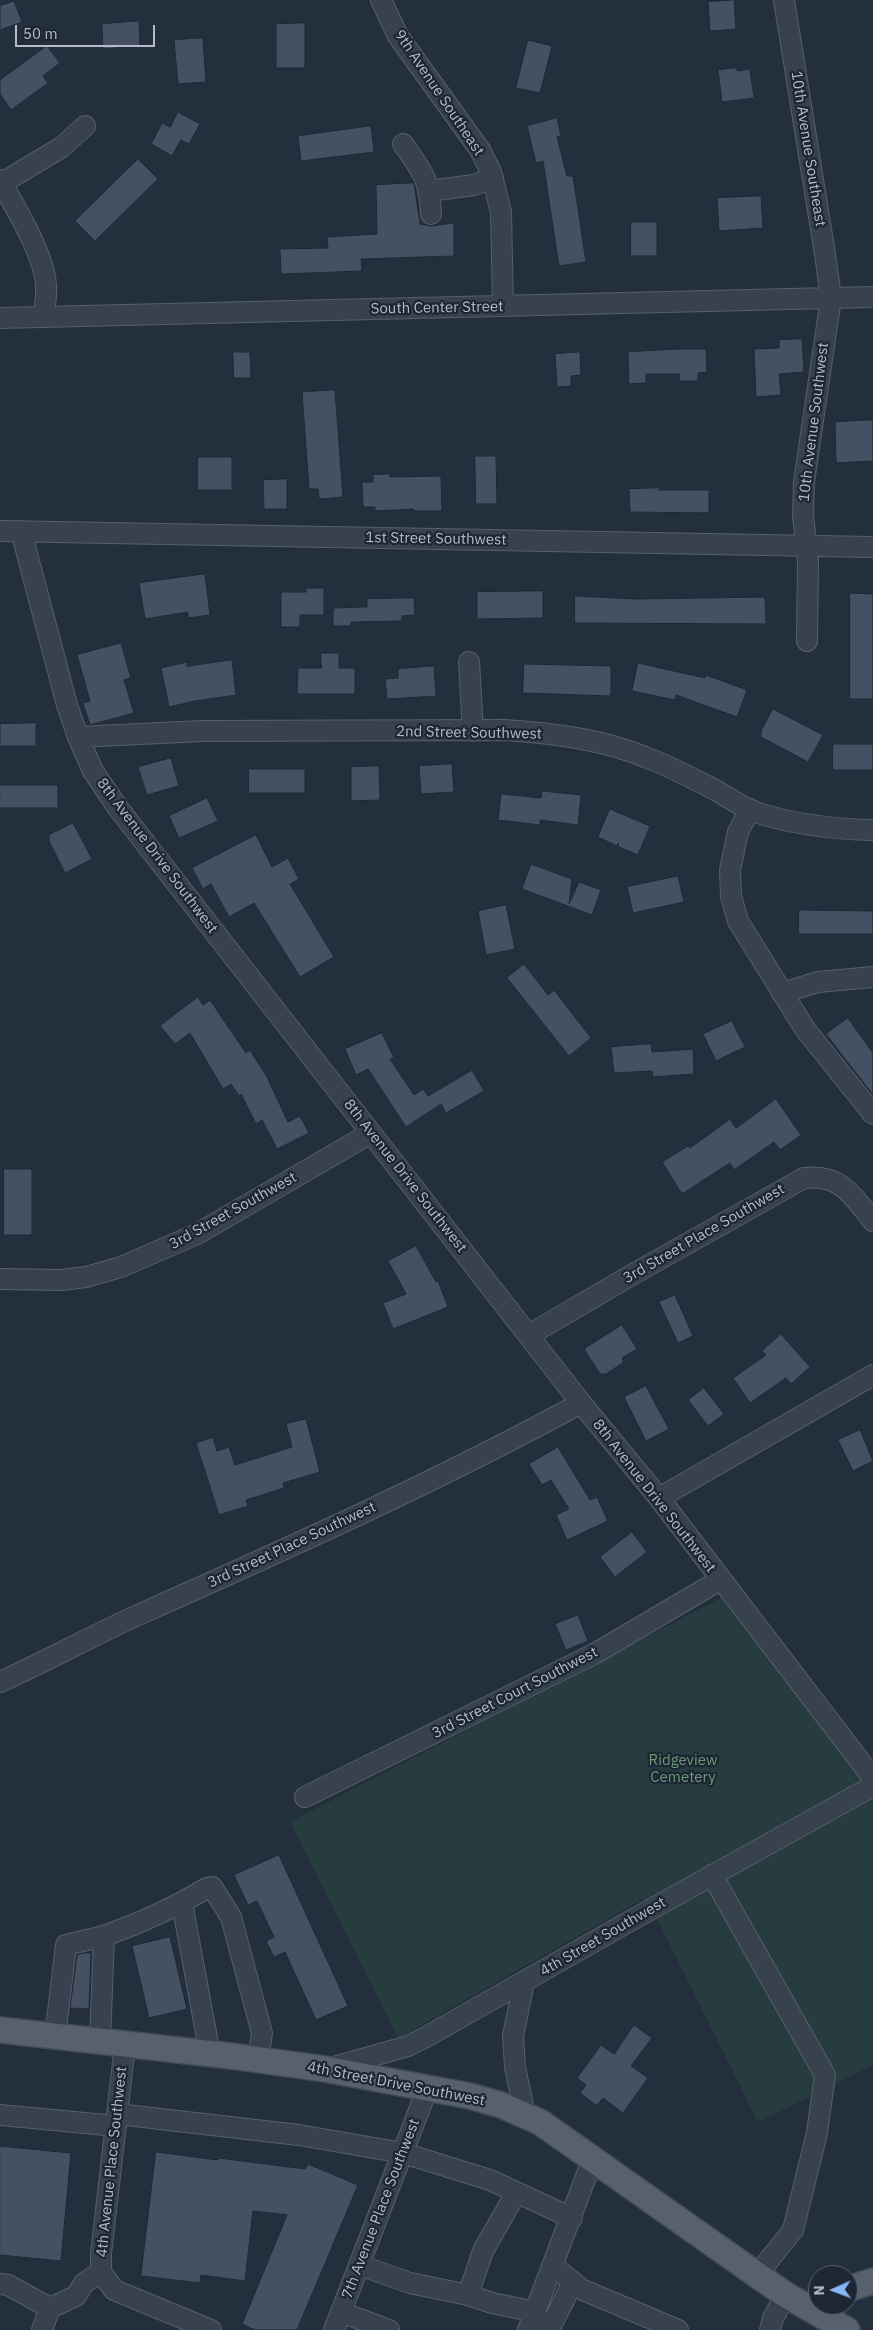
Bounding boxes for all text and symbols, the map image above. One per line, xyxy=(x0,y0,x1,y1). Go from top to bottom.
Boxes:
scale bar xyxy=(18,15,158,47)
text: 50 m xyxy=(23,24,58,43)
street label: 9th Avenue Southeast xyxy=(390,27,488,159)
street label: 10th Avenue Southeast xyxy=(787,70,829,228)
street label: South Center Street xyxy=(371,298,503,318)
street label: 10th Avenue Southwest xyxy=(795,341,833,503)
street label: 1st Street Southwest xyxy=(365,529,507,549)
street label: 2nd Street Southwest xyxy=(396,723,542,743)
street label: 8th Avenue Drive Southwest xyxy=(93,775,221,937)
street label: 8th Avenue Drive Southwest xyxy=(339,1096,471,1256)
street label: 3rd Street Southwest xyxy=(166,1169,300,1253)
street label: 3rd Street Place Southwest xyxy=(620,1180,788,1288)
street label: 8th Avenue Drive Southwest xyxy=(588,1416,720,1576)
street label: 3rd Street Place Southwest xyxy=(205,1498,379,1592)
street label: 3rd Street Court Southwest xyxy=(429,1643,601,1743)
park label: Ridgeview Cemetery xyxy=(649,1752,717,1787)
street label: 4th Street Southwest xyxy=(537,1894,669,1980)
street label: 4th Street Drive Southwest xyxy=(306,2058,486,2110)
street label: 4th Avenue Place Southwest xyxy=(93,2066,131,2258)
street label: 7th Avenue Place Southwest xyxy=(338,2116,424,2302)
north arrow xyxy=(808,2265,858,2315)
text: N xyxy=(810,2285,828,2296)

